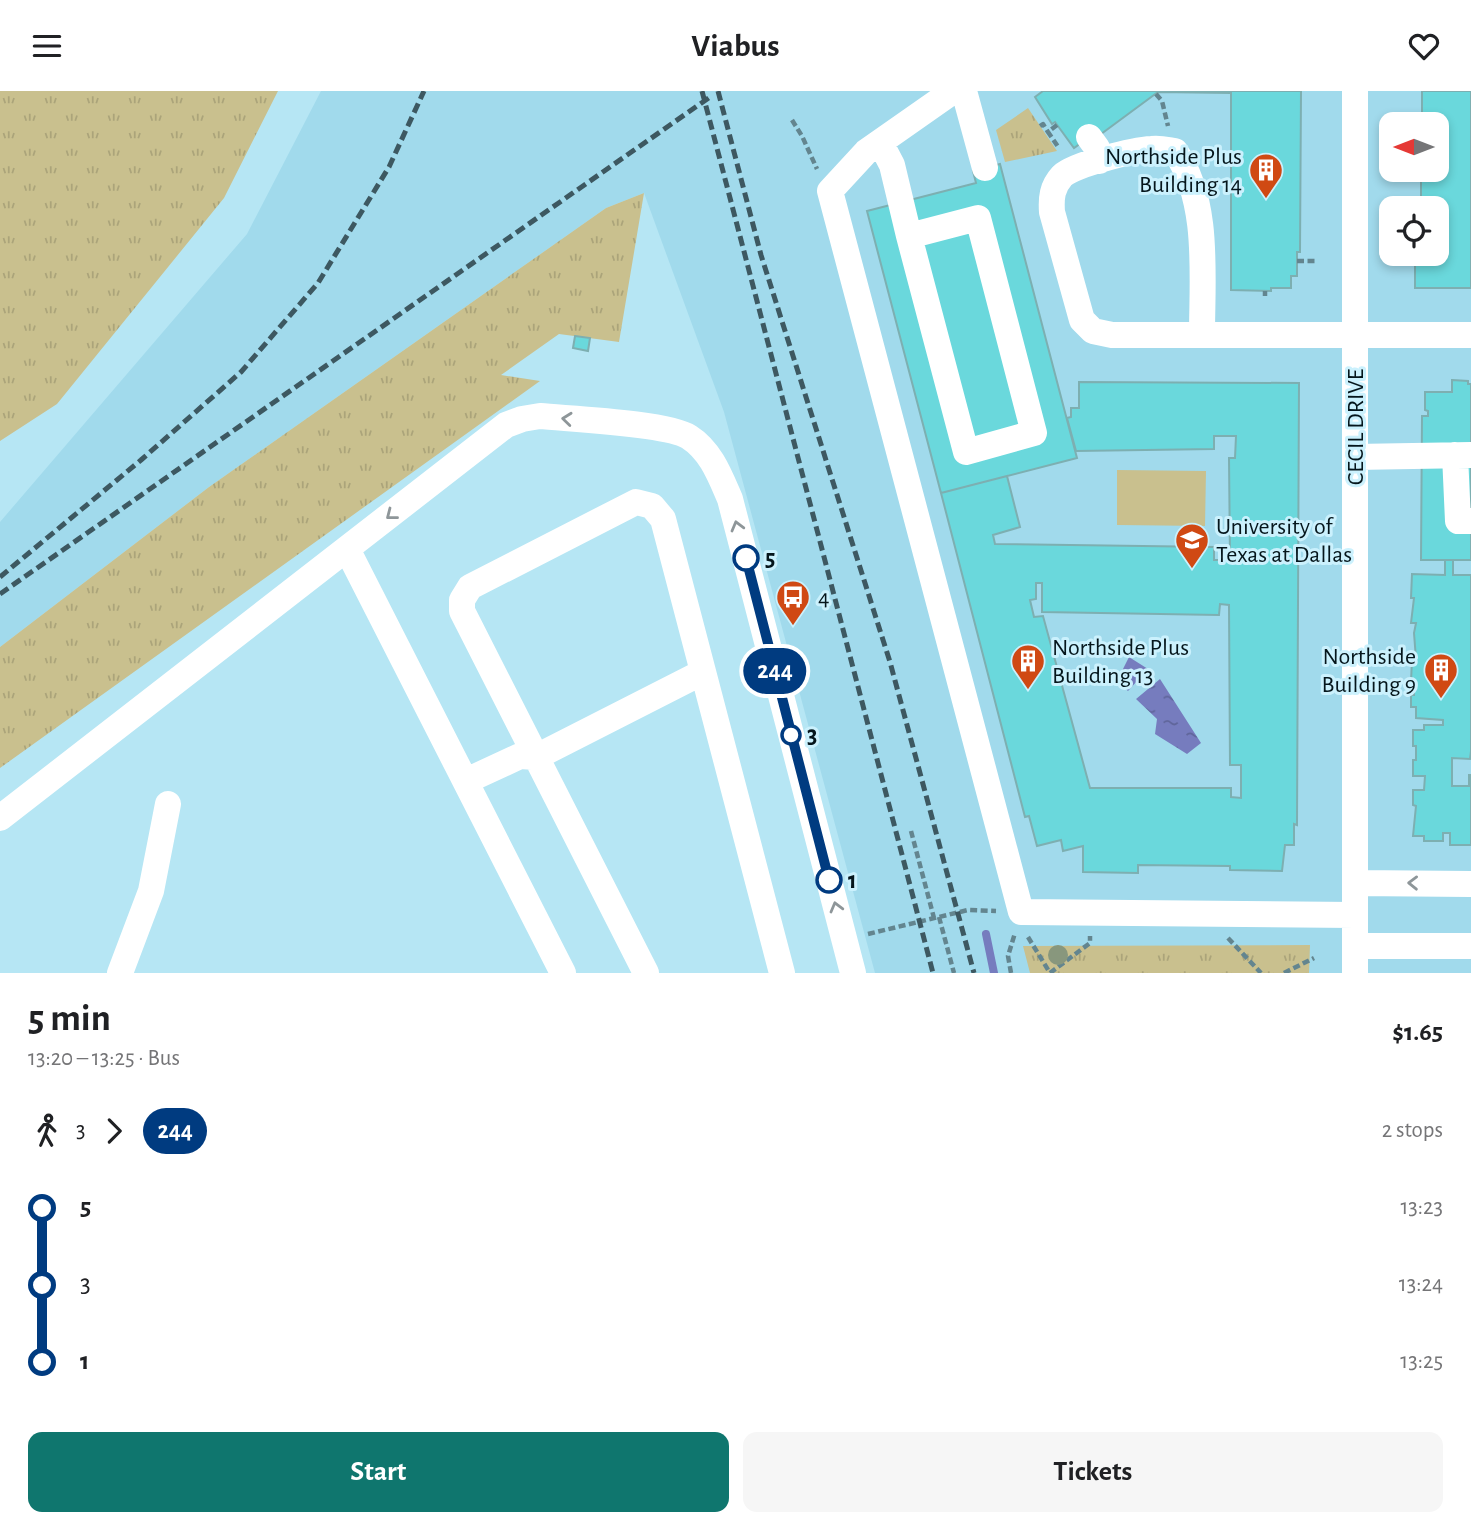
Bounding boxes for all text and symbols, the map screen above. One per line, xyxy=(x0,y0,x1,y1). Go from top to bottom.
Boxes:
icon: menu xyxy=(28,27,66,65)
icon: heart xyxy=(1405,27,1443,65)
text: Viabus xyxy=(691,30,780,62)
north arrow xyxy=(1379,112,1449,182)
map controls xyxy=(1379,112,1449,266)
place label: Northside Plus Building 14 xyxy=(1105,145,1242,197)
building icon: Northside Plus Building 14 xyxy=(1247,151,1285,200)
button: locate xyxy=(1379,196,1449,266)
street label: CECIL DRIVE xyxy=(1344,368,1368,485)
one-way arrow xyxy=(562,412,573,427)
one-way arrow xyxy=(386,507,399,520)
place label: University of Texas at Dallas xyxy=(1216,515,1352,567)
one-way arrow xyxy=(731,520,745,532)
school or university icon: University of Texas at Dallas xyxy=(1173,521,1211,570)
marker: 5 xyxy=(733,545,759,571)
place label: 5 xyxy=(765,547,775,571)
bus stop icon: 4 xyxy=(774,578,812,627)
place label: 4 xyxy=(818,586,830,610)
place label: Northside Plus Building 13 xyxy=(1052,636,1189,688)
building icon: Northside Plus Building 13 xyxy=(1009,642,1047,691)
place label: Northside Building 9 xyxy=(1322,645,1416,697)
line badge: 244 xyxy=(735,648,815,694)
building icon: Northside Building 9 xyxy=(1422,651,1460,700)
text: 244 xyxy=(757,659,793,683)
place label: 3 xyxy=(807,724,817,748)
marker: 3 xyxy=(781,725,801,745)
marker: 1 xyxy=(816,867,842,893)
place label: 1 xyxy=(848,869,857,893)
one-way arrow xyxy=(1407,875,1418,891)
one-way arrow xyxy=(830,901,844,913)
text: 5 min xyxy=(28,1000,111,1038)
text: $1.65 xyxy=(1392,1019,1443,1045)
text: 13:20 – 13:25 · Bus xyxy=(28,1047,180,1070)
icon: walk xyxy=(28,1112,66,1150)
icon: forward xyxy=(95,1112,133,1150)
text: 3 xyxy=(76,1119,85,1142)
text: 244 xyxy=(157,1119,193,1143)
text: 2 stops xyxy=(1382,1119,1443,1142)
text: 5 xyxy=(80,1194,91,1220)
text: 13:23 xyxy=(1400,1196,1443,1219)
text: 3 xyxy=(80,1271,91,1297)
text: 13:24 xyxy=(1399,1273,1443,1296)
text: 1 xyxy=(80,1348,89,1374)
text: 13:25 xyxy=(1400,1350,1443,1373)
button: Start xyxy=(28,1432,729,1512)
button: Tickets xyxy=(743,1432,1443,1512)

